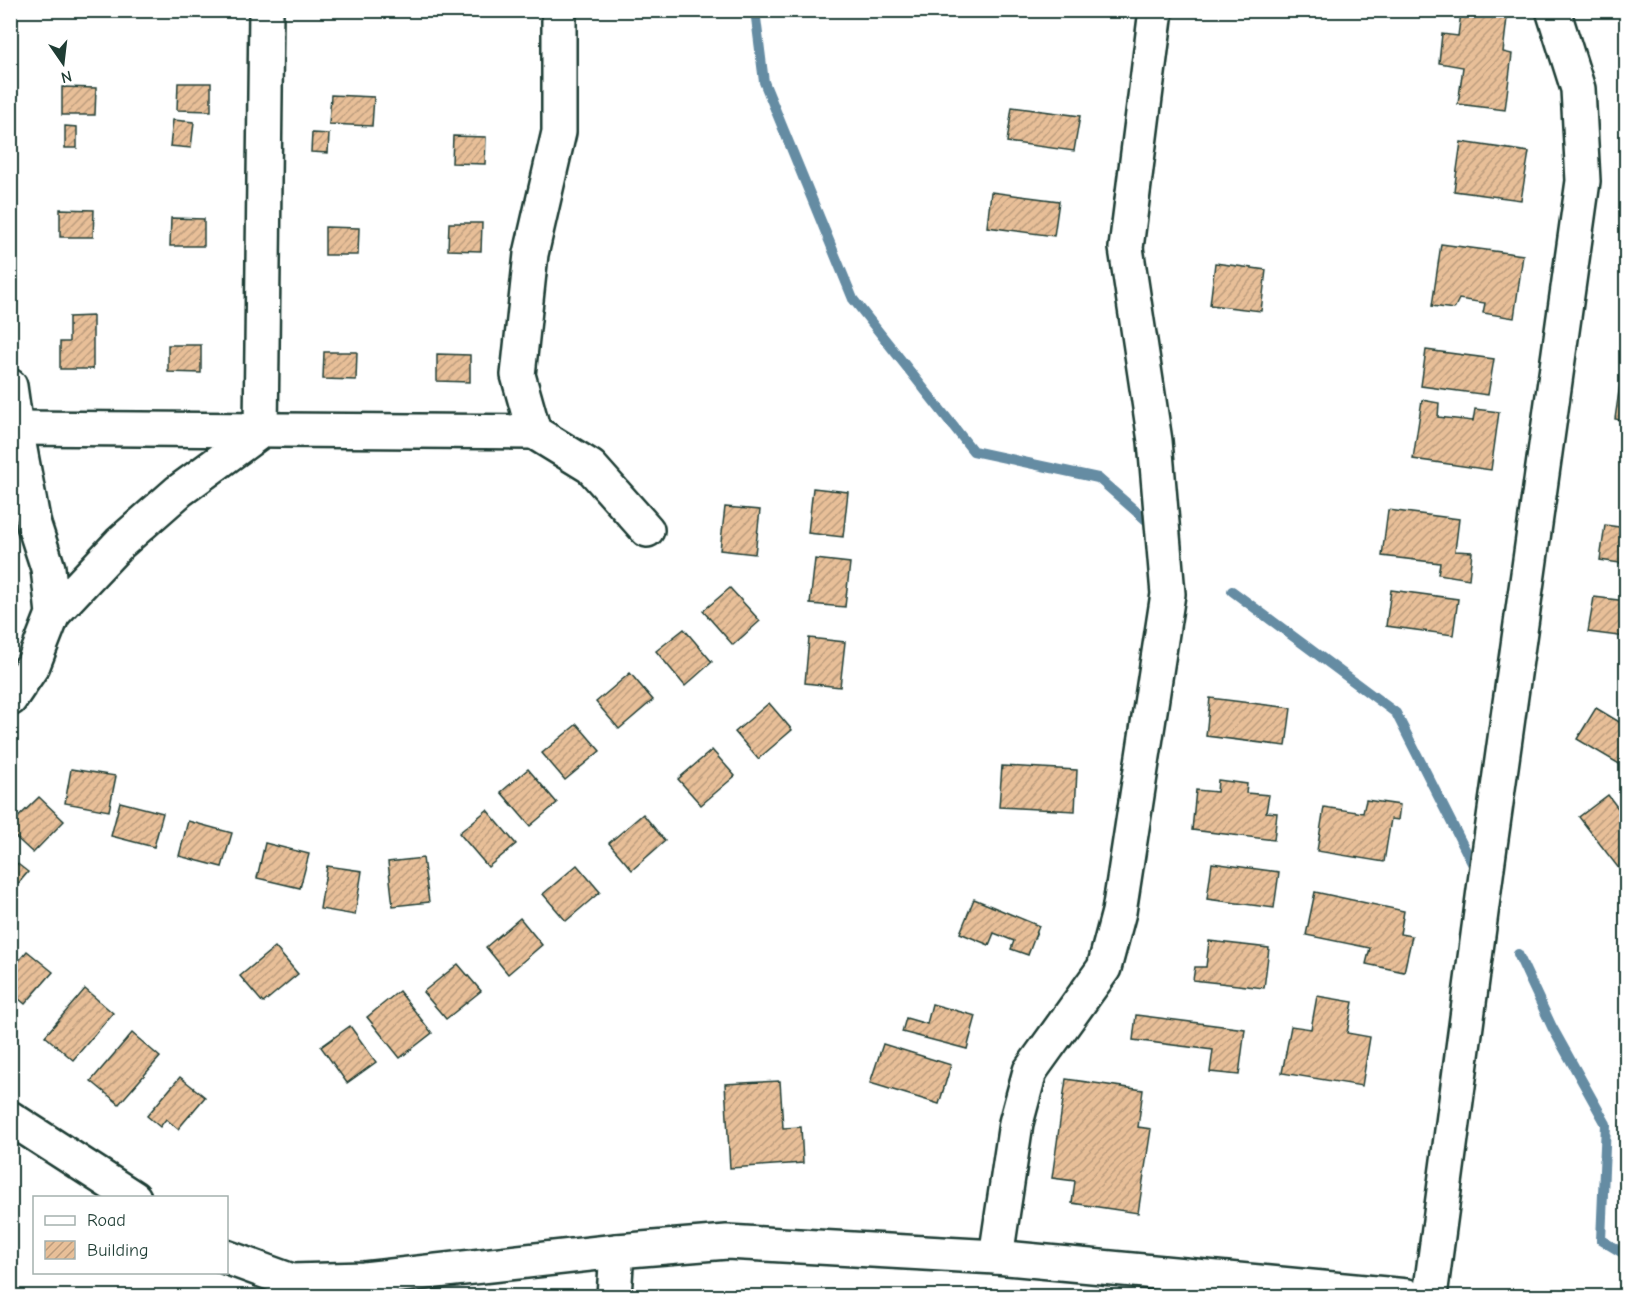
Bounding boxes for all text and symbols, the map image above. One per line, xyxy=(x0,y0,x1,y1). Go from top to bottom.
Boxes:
north arrow xyxy=(33,33,93,93)
text: N xyxy=(59,67,74,87)
legend xyxy=(33,1196,228,1274)
text: Road xyxy=(87,1210,126,1231)
text: Building xyxy=(87,1240,149,1261)

